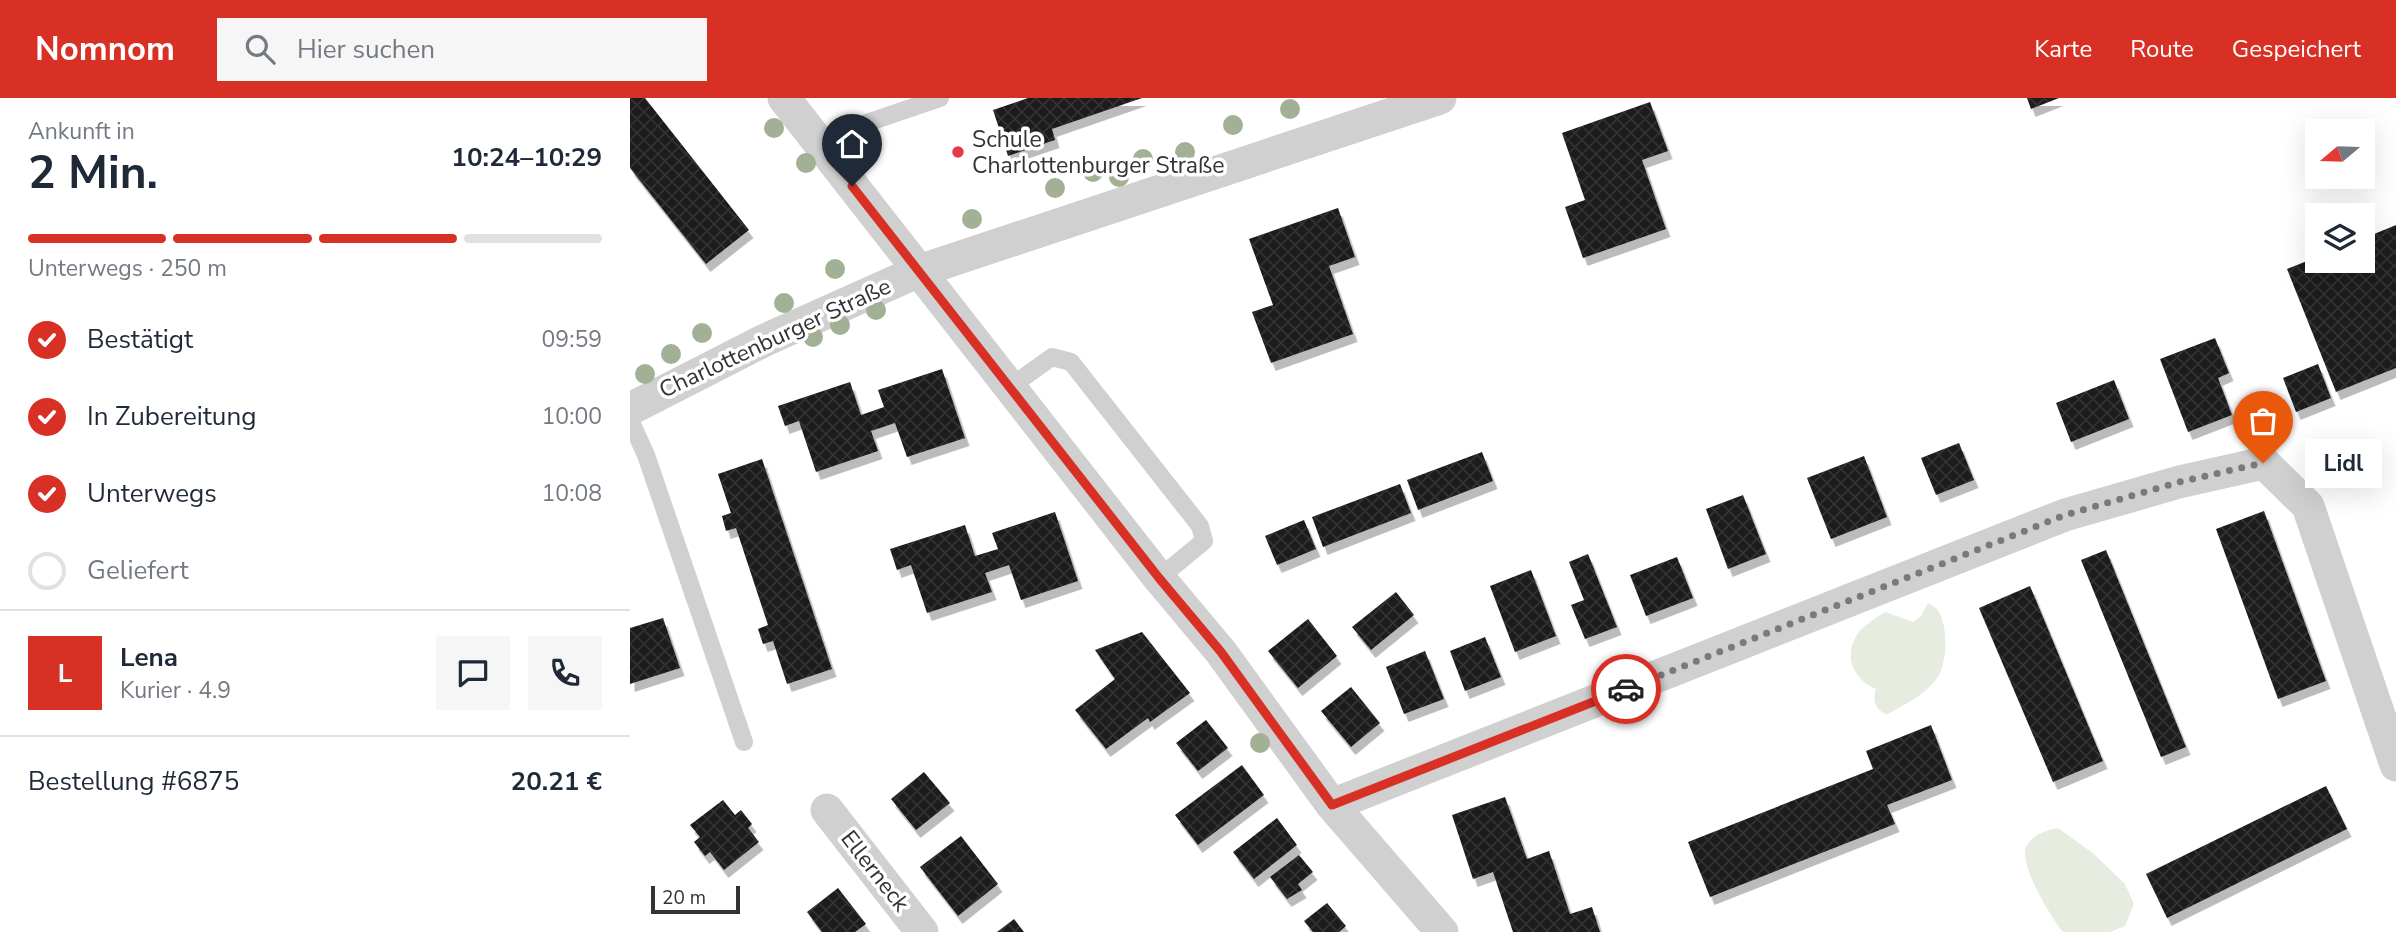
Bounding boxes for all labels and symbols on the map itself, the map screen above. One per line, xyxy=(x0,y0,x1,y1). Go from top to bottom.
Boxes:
pin xyxy=(822,114,882,186)
north arrow xyxy=(2305,119,2375,189)
place label: Schule Charlottenburger Straße xyxy=(972,124,1224,181)
marker: Schule Charlottenburger Straße xyxy=(950,144,966,160)
street label: Charlottenburger Straße xyxy=(654,271,896,405)
pin xyxy=(2233,391,2293,463)
callout: Lidl xyxy=(2305,438,2382,488)
courier xyxy=(1591,654,1661,724)
street label: Ellerneck xyxy=(834,824,917,918)
scale bar xyxy=(651,883,740,915)

